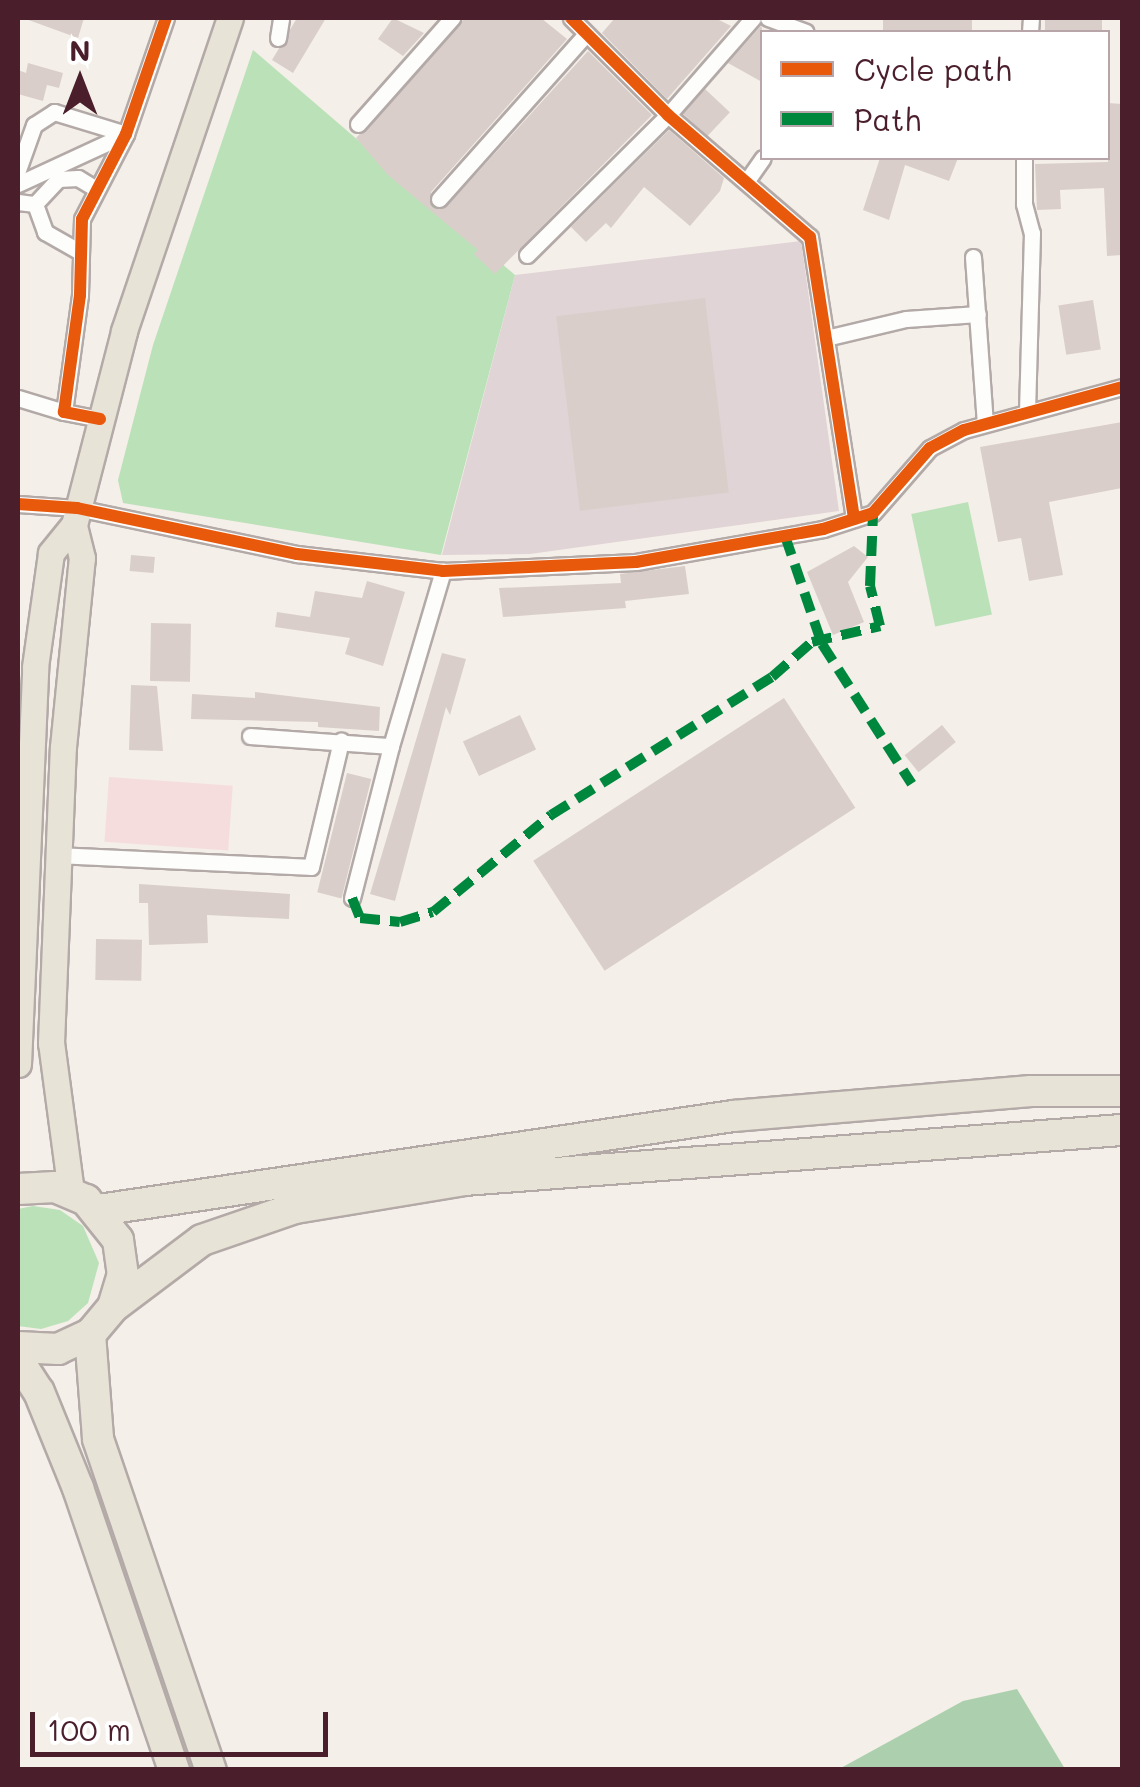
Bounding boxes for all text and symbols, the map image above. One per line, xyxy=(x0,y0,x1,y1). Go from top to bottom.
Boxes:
north arrow xyxy=(30,30,130,130)
legend xyxy=(760,30,1110,160)
text: N xyxy=(69,32,91,68)
text: Cycle path xyxy=(854,49,1012,89)
text: Path xyxy=(854,99,921,139)
scale bar xyxy=(35,1692,332,1754)
text: 100 m xyxy=(47,1709,131,1749)

